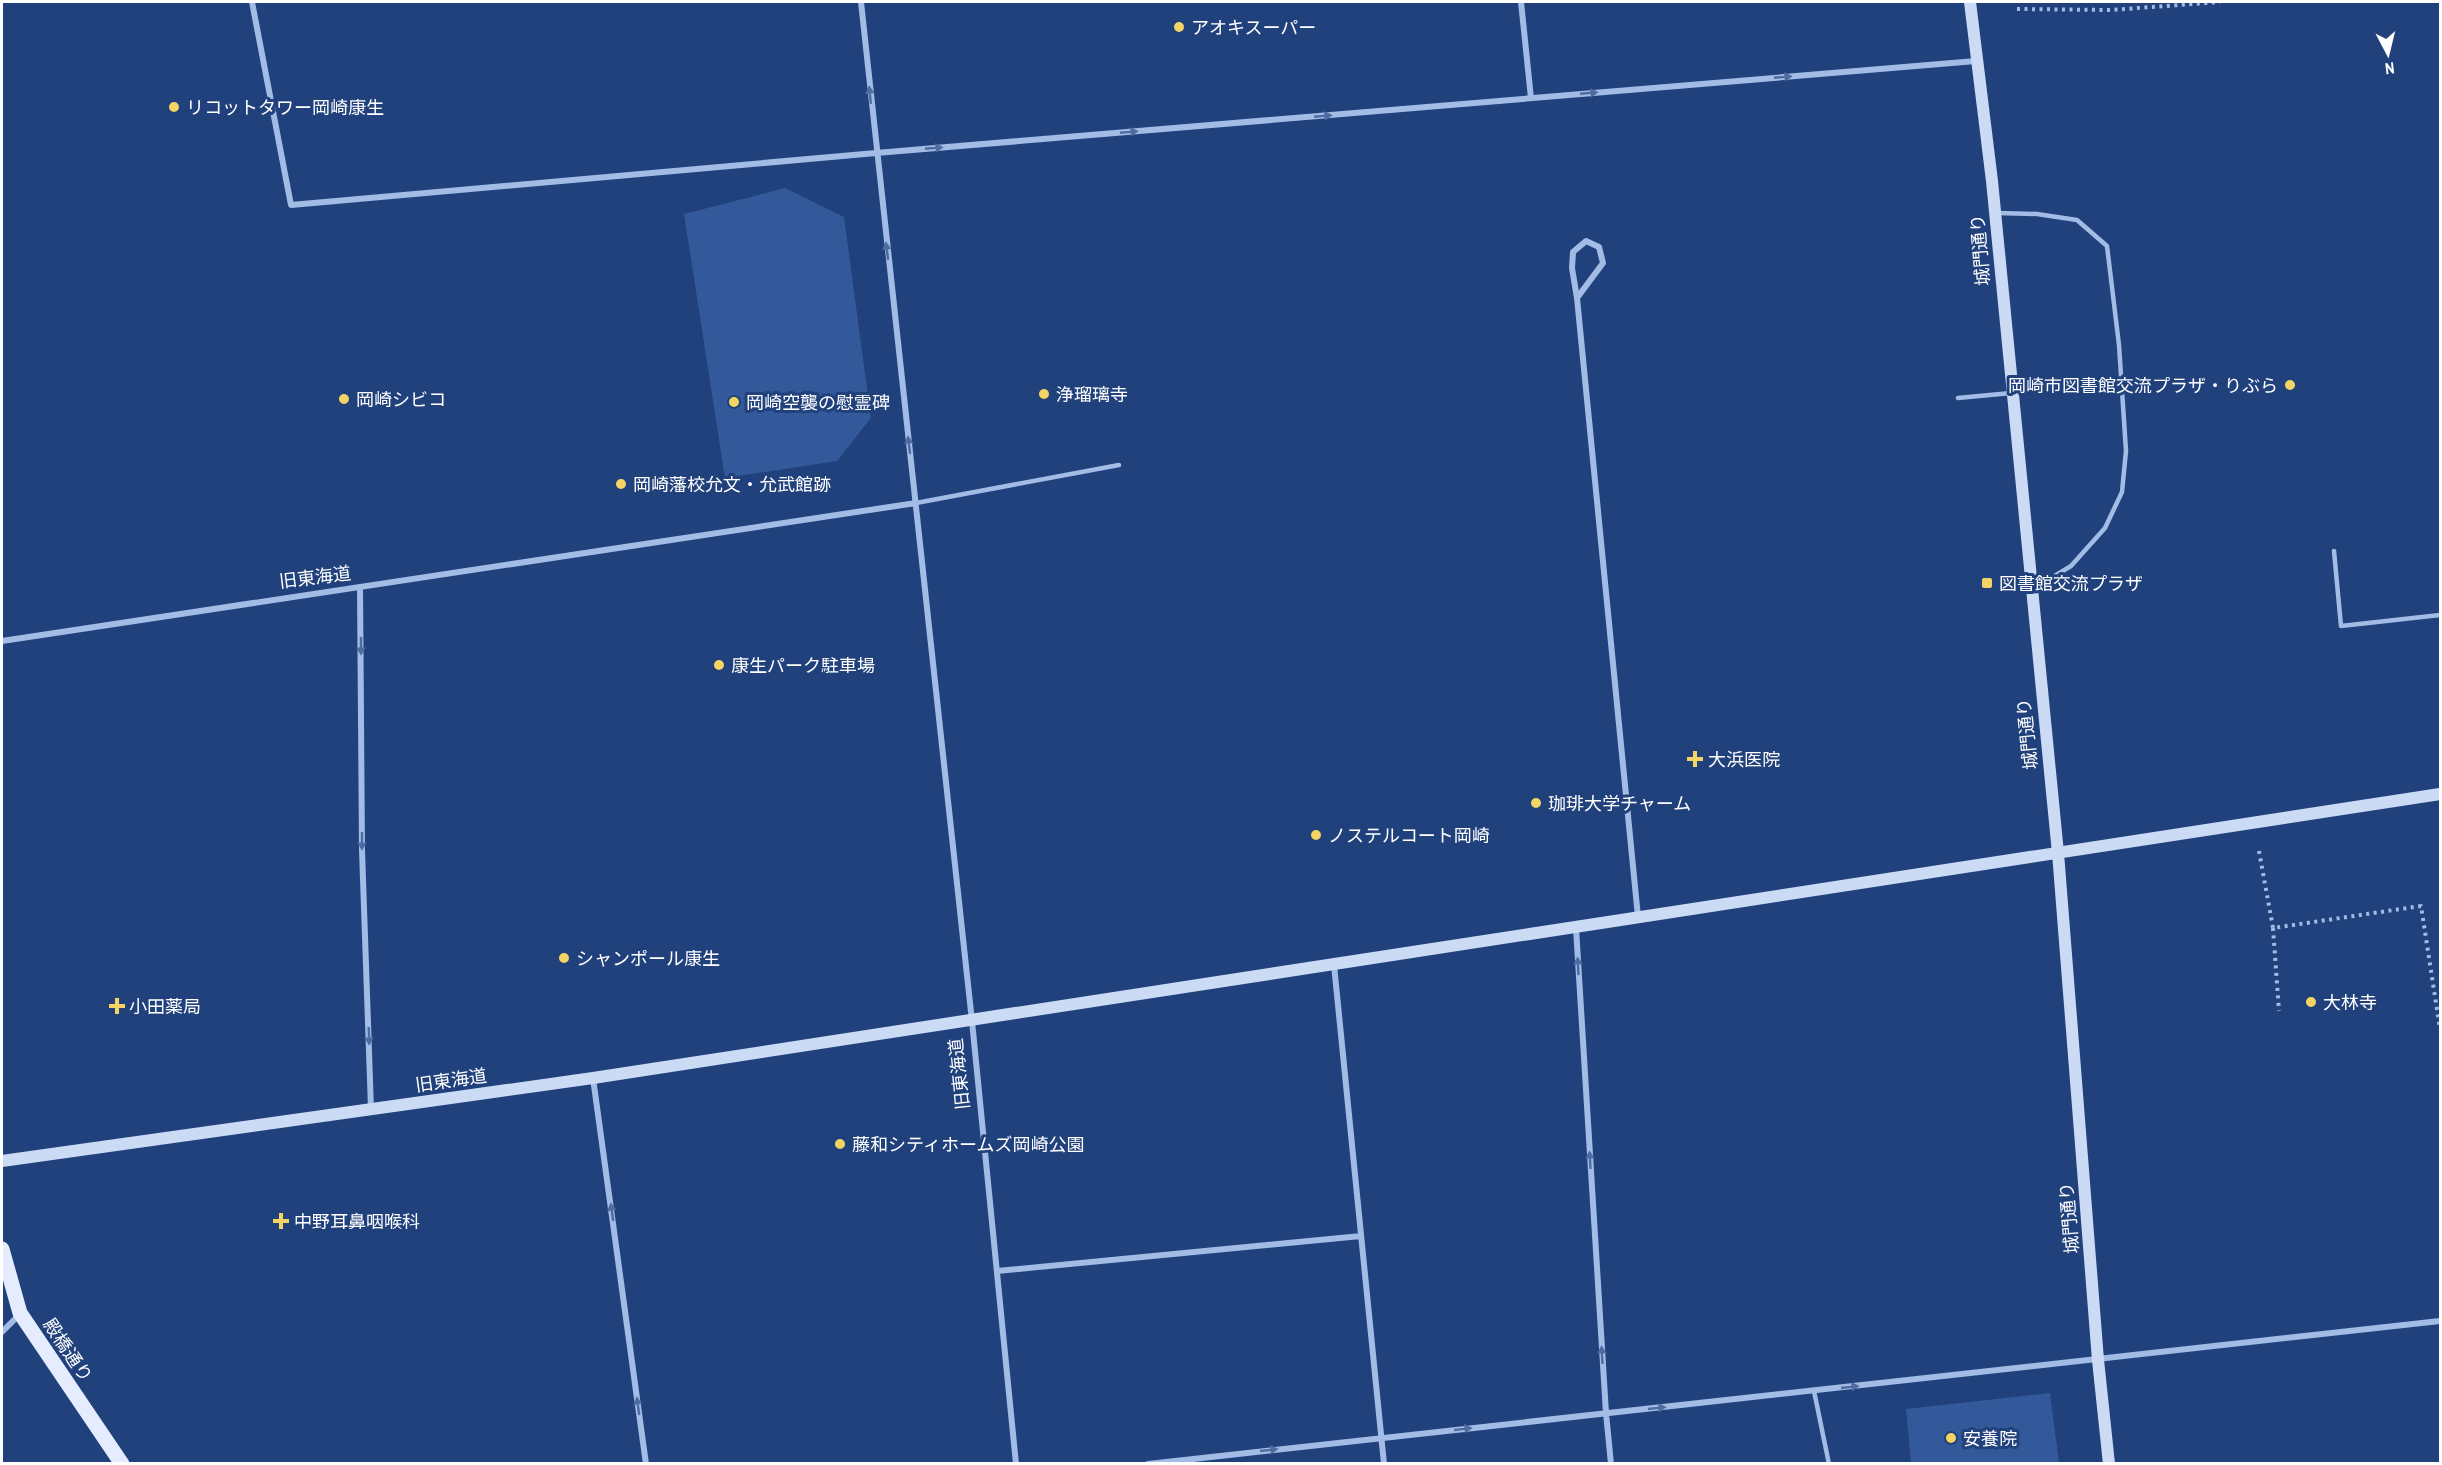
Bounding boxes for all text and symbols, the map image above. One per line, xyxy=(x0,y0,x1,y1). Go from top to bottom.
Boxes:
place label: アオキスーパー xyxy=(1191,15,1316,40)
marker: アオキスーパー xyxy=(1172,20,1186,34)
north arrow xyxy=(2358,24,2418,84)
text: N xyxy=(2384,57,2396,80)
one-way arrow xyxy=(1774,72,1793,82)
one-way arrow xyxy=(865,85,875,104)
one-way arrow xyxy=(1579,89,1598,98)
place label: リコットタワー岡崎康生 xyxy=(186,95,384,120)
marker: リコットタワー岡崎康生 xyxy=(167,100,181,114)
one-way arrow xyxy=(1314,111,1333,121)
one-way arrow xyxy=(1119,127,1138,137)
one-way arrow xyxy=(925,143,944,153)
street label: 城門通り xyxy=(1964,213,1996,287)
one-way arrow xyxy=(882,242,892,261)
place label: 岡崎市図書館交流プラザ・りぶら xyxy=(2008,373,2278,398)
marker: 岡崎市図書館交流プラザ・りぶら xyxy=(2283,378,2297,392)
place label: 浄瑠璃寺 xyxy=(1056,382,1128,407)
place label: 岡崎シビコ xyxy=(356,387,446,412)
marker: 浄瑠璃寺 xyxy=(1037,387,1051,401)
place label: 岡崎空襲の慰霊碑 xyxy=(746,390,890,415)
marker: 岡崎シビコ xyxy=(337,392,351,406)
marker: 岡崎空襲の慰霊碑 xyxy=(727,395,741,409)
one-way arrow xyxy=(905,435,914,454)
place label: 岡崎藩校允文・允武館跡 xyxy=(633,472,831,497)
marker: 岡崎藩校允文・允武館跡 xyxy=(614,477,628,491)
street label: 旧東海道 xyxy=(278,560,352,594)
place label: 図書館交流プラザ xyxy=(1999,571,2143,596)
marker: 図書館交流プラザ xyxy=(1980,576,1994,590)
one-way arrow xyxy=(356,636,366,655)
place label: 康生パーク駐車場 xyxy=(731,653,875,678)
marker: 康生パーク駐車場 xyxy=(712,658,726,672)
street label: 城門通り xyxy=(2011,697,2043,771)
place label: 大浜医院 xyxy=(1708,747,1780,772)
marker: 大浜医院 xyxy=(1686,750,1704,768)
place label: 珈琲大学チャーム xyxy=(1548,791,1691,816)
marker: 珈琲大学チャーム xyxy=(1529,796,1543,810)
place label: ノステルコート岡崎 xyxy=(1328,823,1490,848)
marker: ノステルコート岡崎 xyxy=(1309,828,1323,842)
one-way arrow xyxy=(357,831,367,850)
place label: シャンポール康生 xyxy=(576,946,720,971)
marker: シャンポール康生 xyxy=(557,951,571,965)
one-way arrow xyxy=(1574,956,1583,975)
place label: 大林寺 xyxy=(2323,990,2377,1015)
place label: 小田薬局 xyxy=(129,994,201,1019)
marker: 大林寺 xyxy=(2304,995,2318,1009)
marker: 小田薬局 xyxy=(110,999,124,1013)
one-way arrow xyxy=(364,1026,373,1045)
street label: 旧東海道 xyxy=(943,1037,975,1111)
street label: 旧東海道 xyxy=(414,1063,488,1097)
place label: 藤和シティホームズ岡崎公園 xyxy=(852,1132,1084,1157)
marker: 藤和シティホームズ岡崎公園 xyxy=(833,1137,847,1151)
one-way arrow xyxy=(1586,1151,1595,1170)
street label: 城門通り xyxy=(2053,1181,2085,1255)
one-way arrow xyxy=(607,1203,616,1222)
place label: 中野耳鼻咽喉科 xyxy=(294,1209,420,1234)
marker: 中野耳鼻咽喉科 xyxy=(272,1212,290,1230)
street label: 殿橋通り xyxy=(38,1313,98,1387)
one-way arrow xyxy=(1597,1345,1607,1364)
one-way arrow xyxy=(1841,1382,1860,1391)
one-way arrow xyxy=(634,1396,643,1415)
one-way arrow xyxy=(1647,1403,1666,1413)
one-way arrow xyxy=(1453,1424,1472,1434)
place label: 安養院 xyxy=(1963,1426,2017,1451)
marker: 安養院 xyxy=(1944,1431,1958,1445)
one-way arrow xyxy=(1259,1445,1278,1455)

